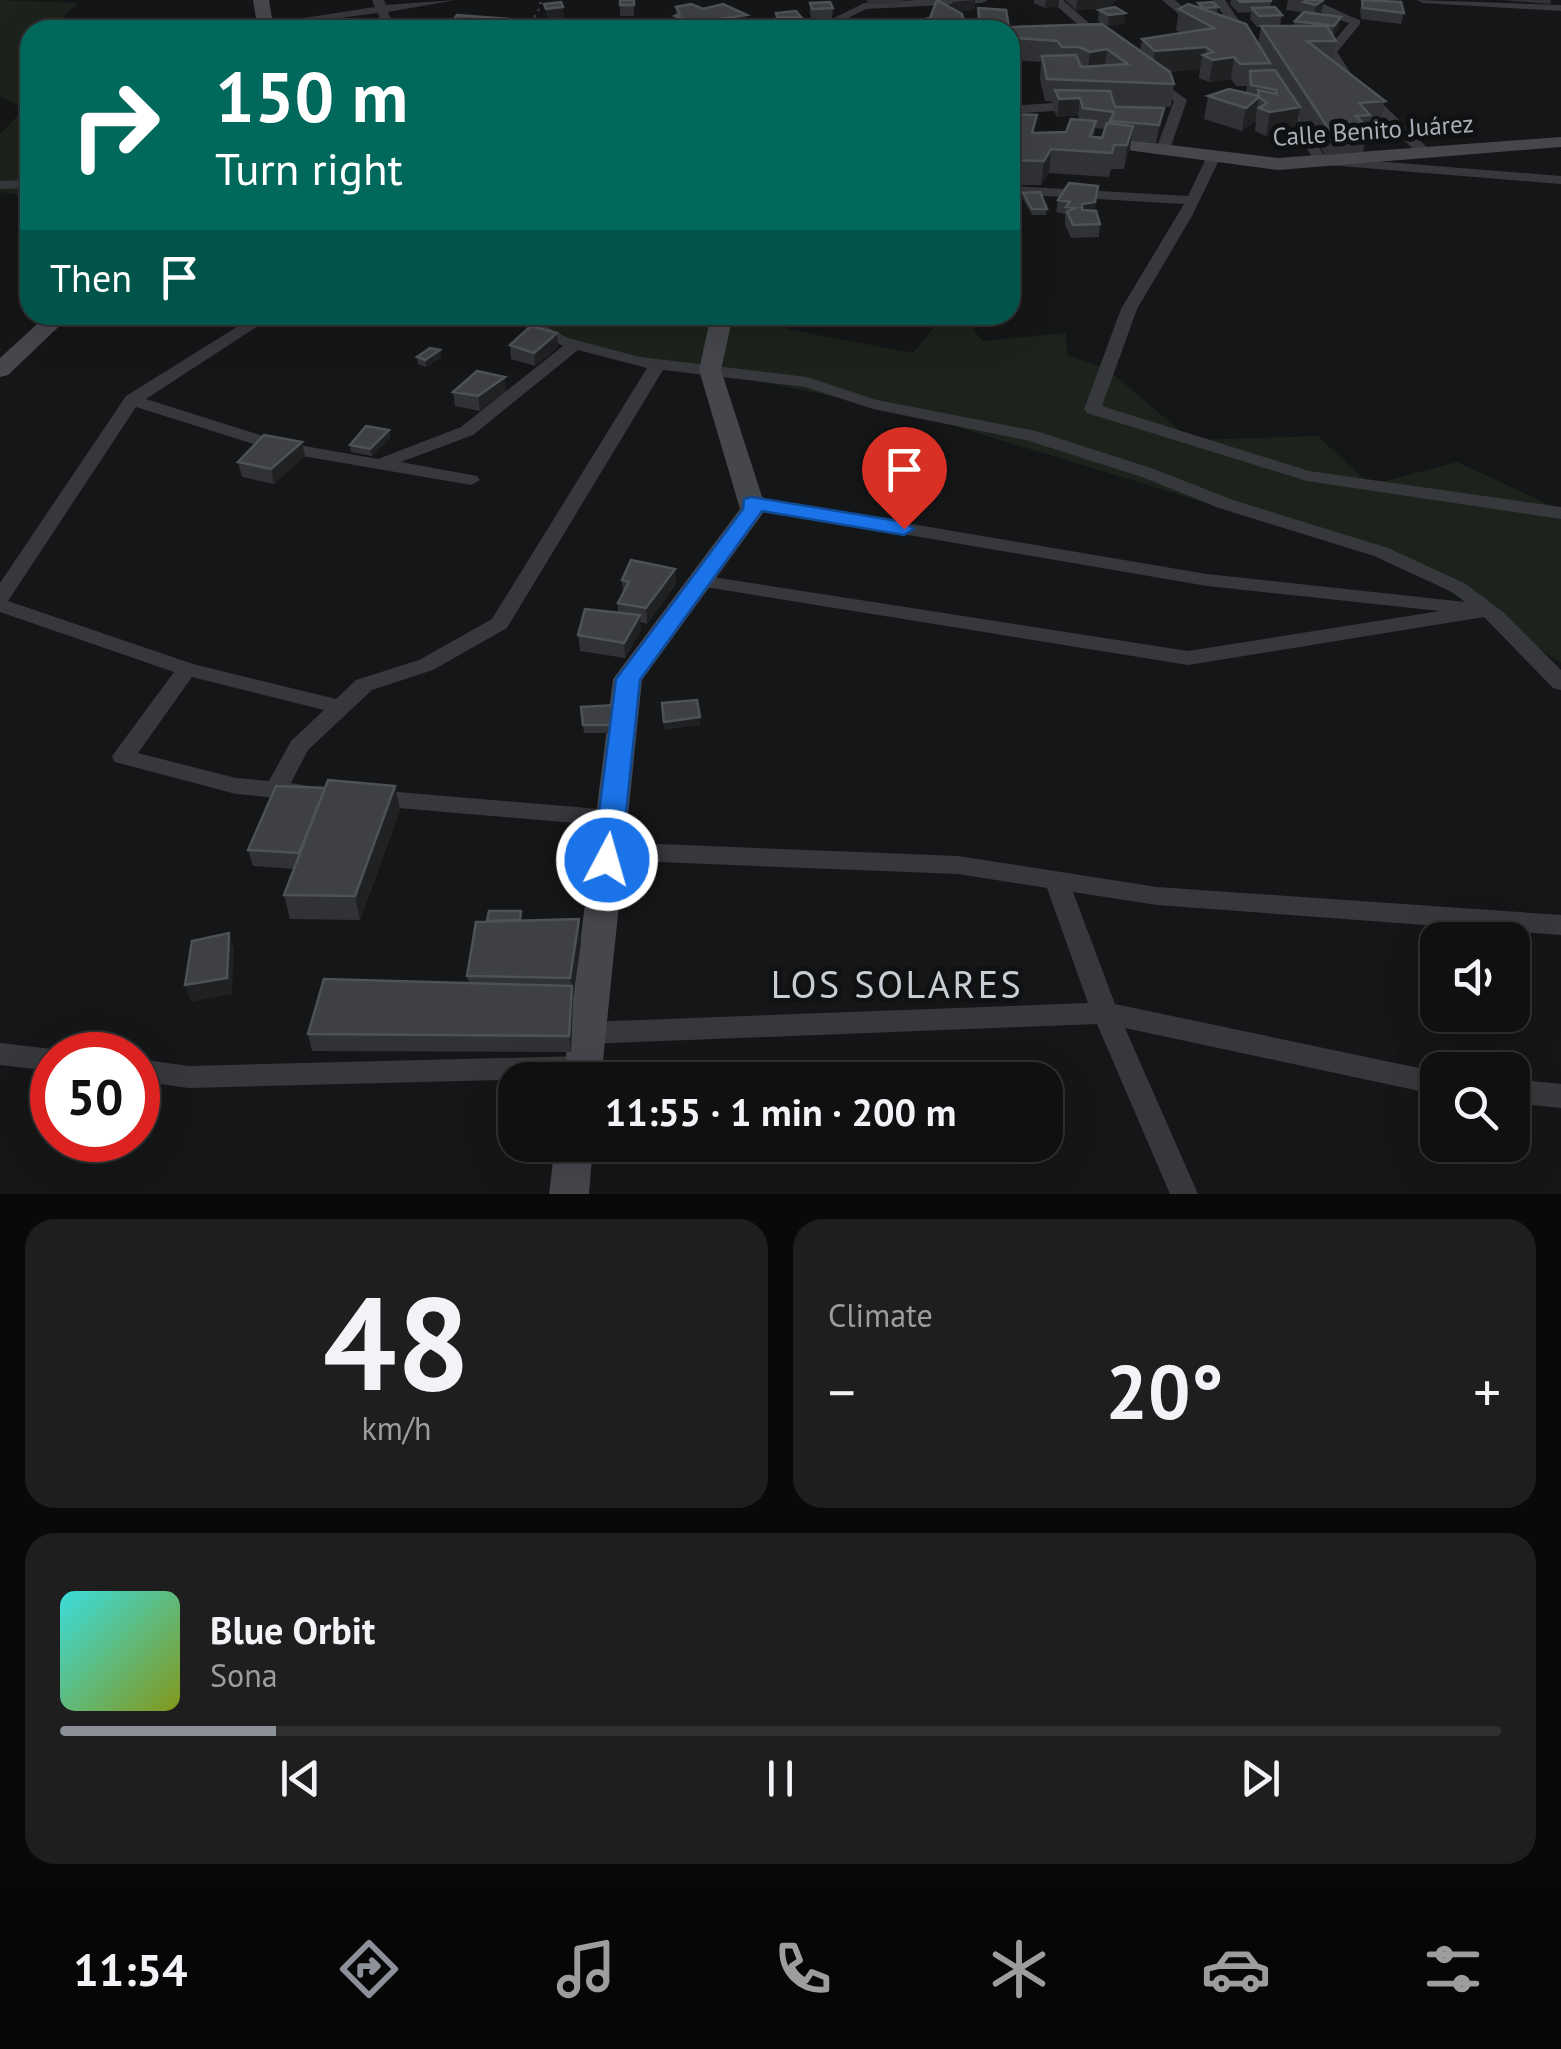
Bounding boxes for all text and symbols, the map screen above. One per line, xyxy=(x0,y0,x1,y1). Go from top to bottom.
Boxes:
text: 150 m xyxy=(215,51,408,141)
icon: right xyxy=(50,60,180,190)
street label: Calle Benito Juárez xyxy=(1271,107,1475,153)
text: Turn right xyxy=(215,139,403,197)
icon: arrive xyxy=(152,250,207,305)
text: Then xyxy=(50,253,132,302)
pin xyxy=(862,427,947,530)
icon: arrive xyxy=(877,442,932,497)
position arrow xyxy=(555,808,659,912)
map controls xyxy=(1420,922,1530,1162)
button: sound xyxy=(1420,922,1530,1032)
district label: LOS SOLARES xyxy=(771,959,1023,1008)
speed limit sign: 50 xyxy=(30,1032,160,1162)
button: search xyxy=(1420,1052,1530,1162)
text: 11:55 · 1 min · 200 m xyxy=(605,1087,956,1136)
text: 48 xyxy=(323,1258,470,1426)
text: Climate xyxy=(828,1294,933,1336)
text: 20° xyxy=(1106,1343,1223,1440)
text: − xyxy=(828,1356,856,1427)
text: + xyxy=(1473,1356,1501,1427)
text: km/h xyxy=(361,1407,432,1449)
text: Blue Orbit xyxy=(210,1605,375,1654)
text: Sona xyxy=(210,1654,278,1696)
icon: previous xyxy=(273,1751,328,1806)
icon: pause xyxy=(753,1751,808,1806)
icon: next xyxy=(1233,1751,1288,1806)
icon: directions xyxy=(334,1934,404,2004)
icon: music xyxy=(551,1934,621,2004)
icon: phone xyxy=(768,1934,838,2004)
icon: climate xyxy=(984,1934,1054,2004)
icon: car xyxy=(1201,1934,1271,2004)
icon: filters xyxy=(1418,1934,1488,2004)
text: 11:54 xyxy=(73,1940,188,1998)

